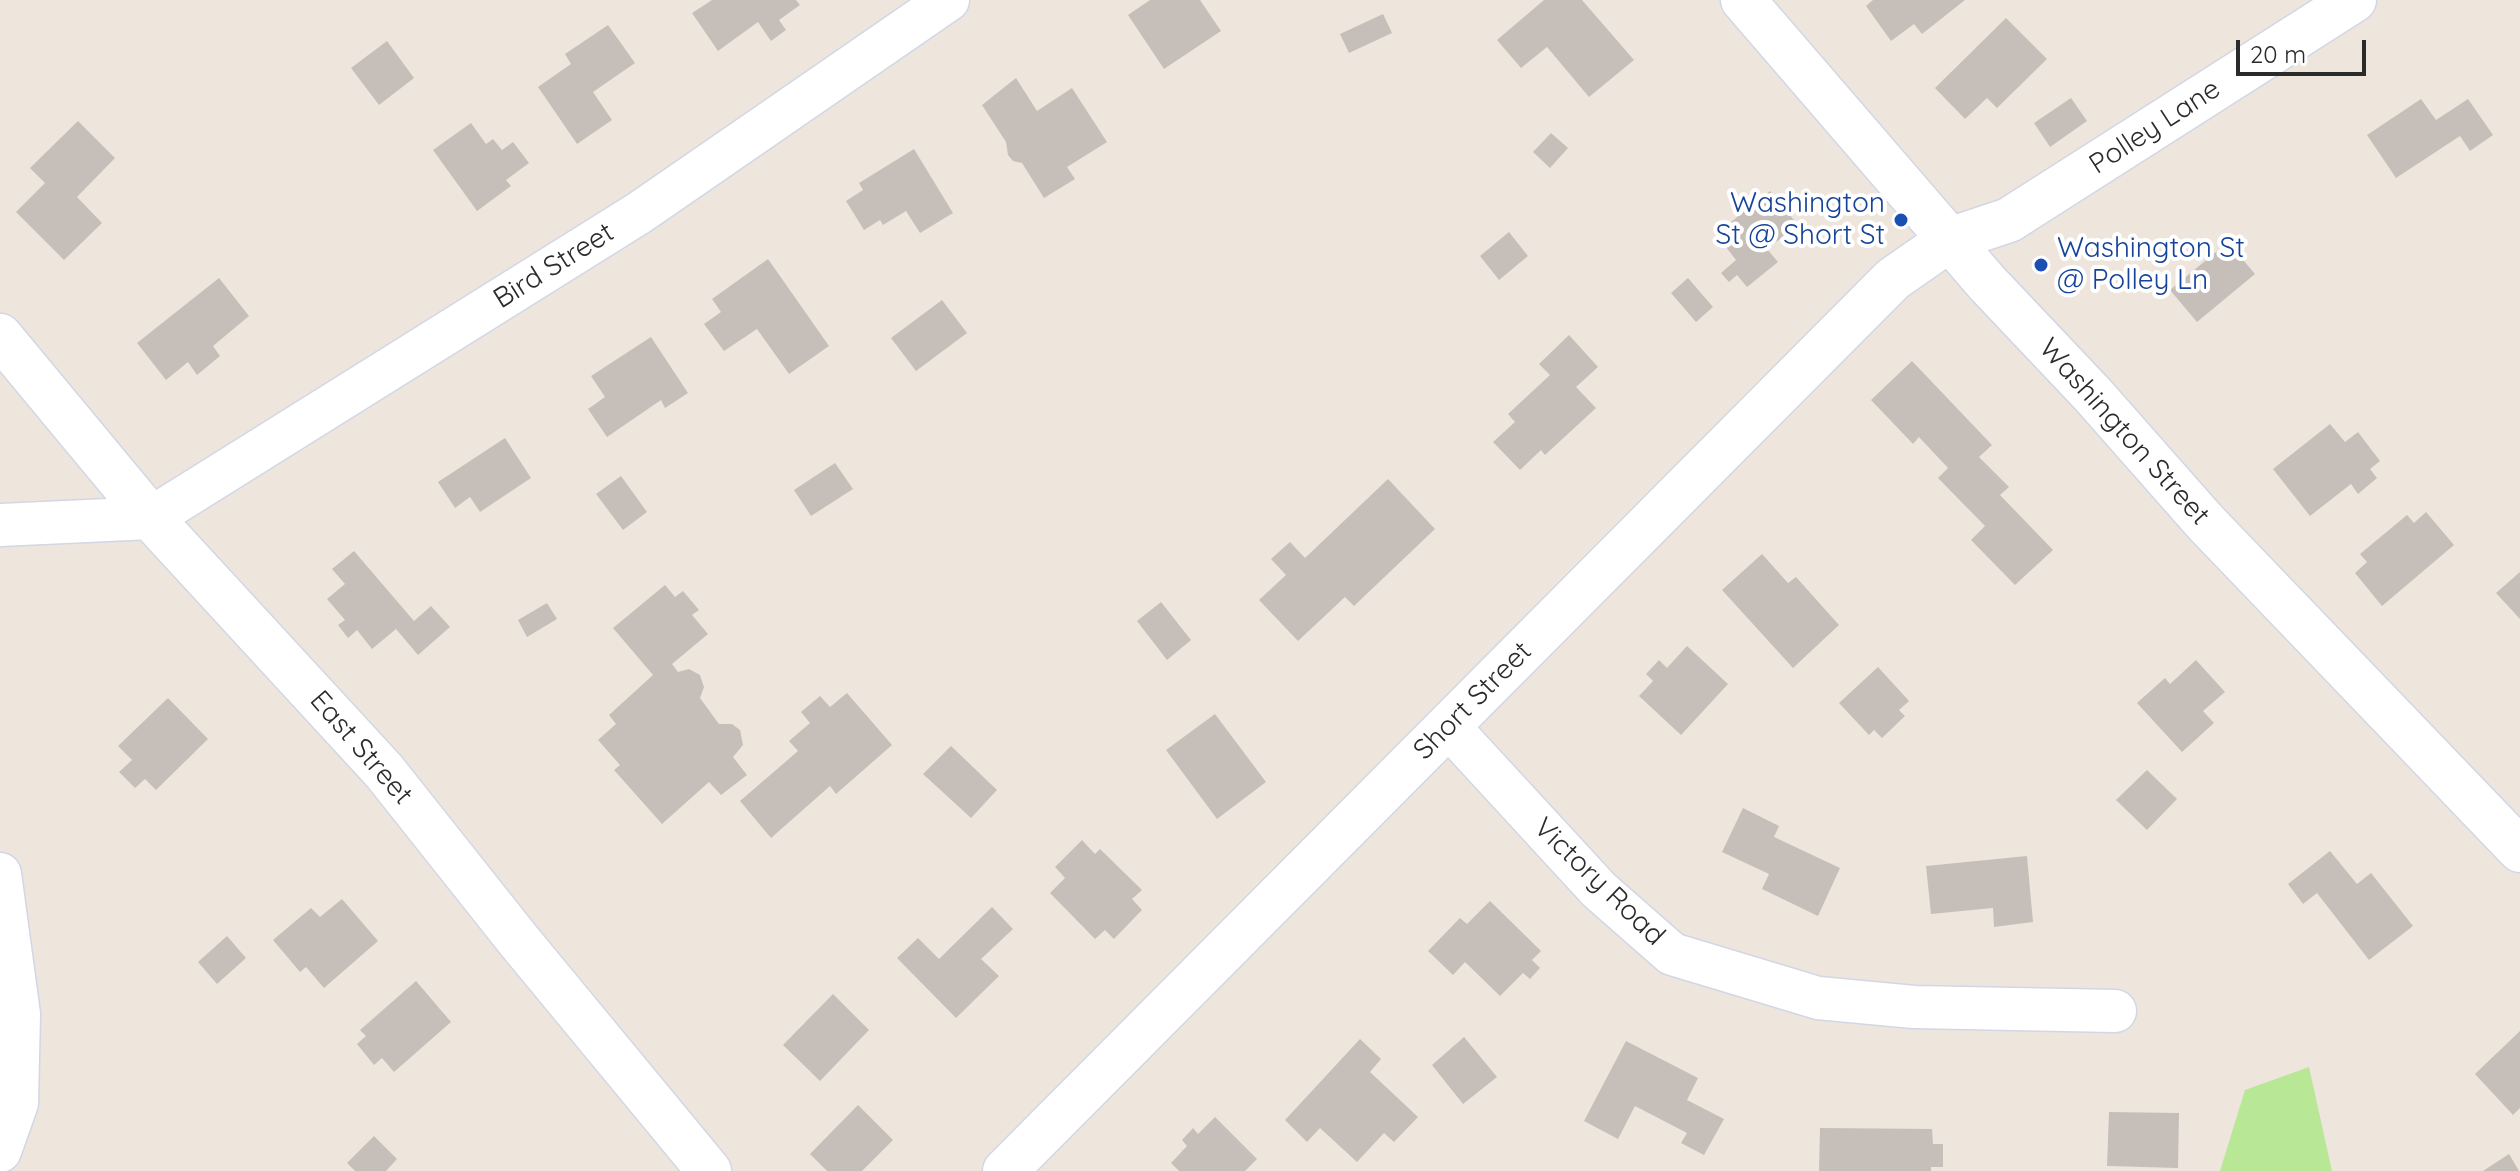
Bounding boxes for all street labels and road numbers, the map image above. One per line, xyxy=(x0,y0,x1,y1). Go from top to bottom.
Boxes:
street label: Polley Lane xyxy=(2083,72,2227,182)
street label: Bird Street xyxy=(488,216,620,316)
street label: Washington Street xyxy=(2032,332,2216,532)
street label: Short Street xyxy=(1407,635,1539,767)
street label: East Street xyxy=(303,684,419,812)
street label: Victory Road xyxy=(1526,811,1672,953)

